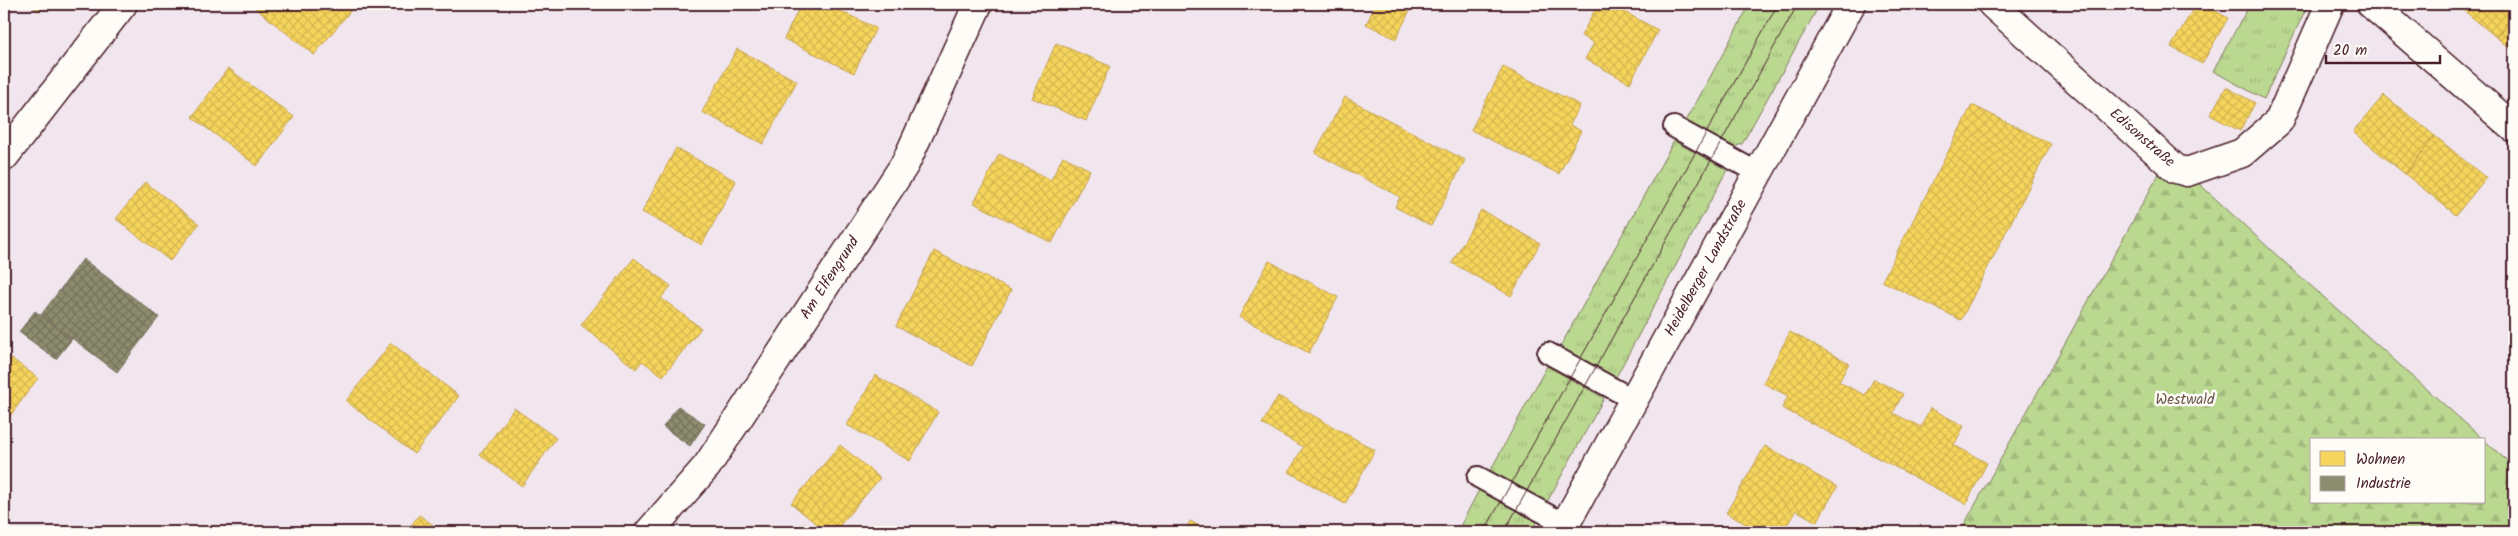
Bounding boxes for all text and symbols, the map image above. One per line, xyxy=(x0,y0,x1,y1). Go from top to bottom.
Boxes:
scale bar xyxy=(2326,32,2439,64)
text: 20 m xyxy=(2333,39,2367,63)
street label: Edisonstraße xyxy=(2104,102,2181,174)
street label: Heidelberger Landstraße xyxy=(1658,195,1754,341)
street label: Am Elfengrund xyxy=(794,231,866,324)
park label: Westwald xyxy=(2156,388,2215,412)
legend xyxy=(2310,438,2486,504)
text: Wohnen xyxy=(2356,448,2405,472)
text: Industrie xyxy=(2356,472,2411,496)

